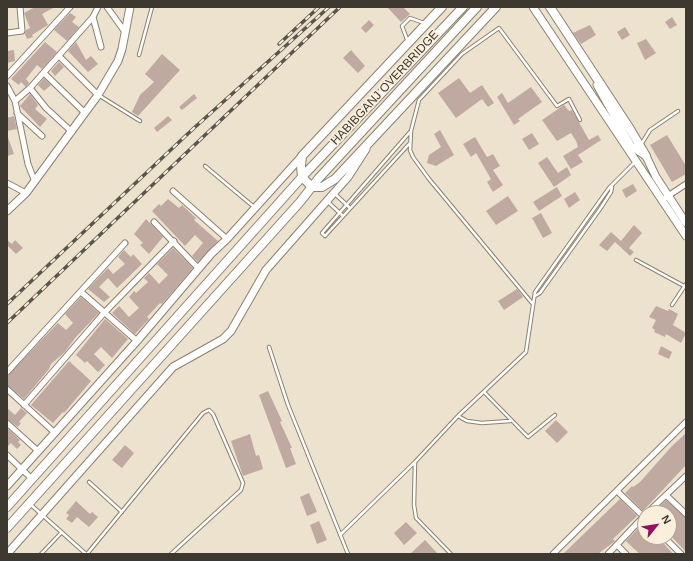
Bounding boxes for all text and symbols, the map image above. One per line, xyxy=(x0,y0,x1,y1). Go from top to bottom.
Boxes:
street label: HABIBGANJ OVERBRIDGE xyxy=(328,28,442,148)
north arrow xyxy=(637,505,677,545)
text: N xyxy=(659,513,674,526)

